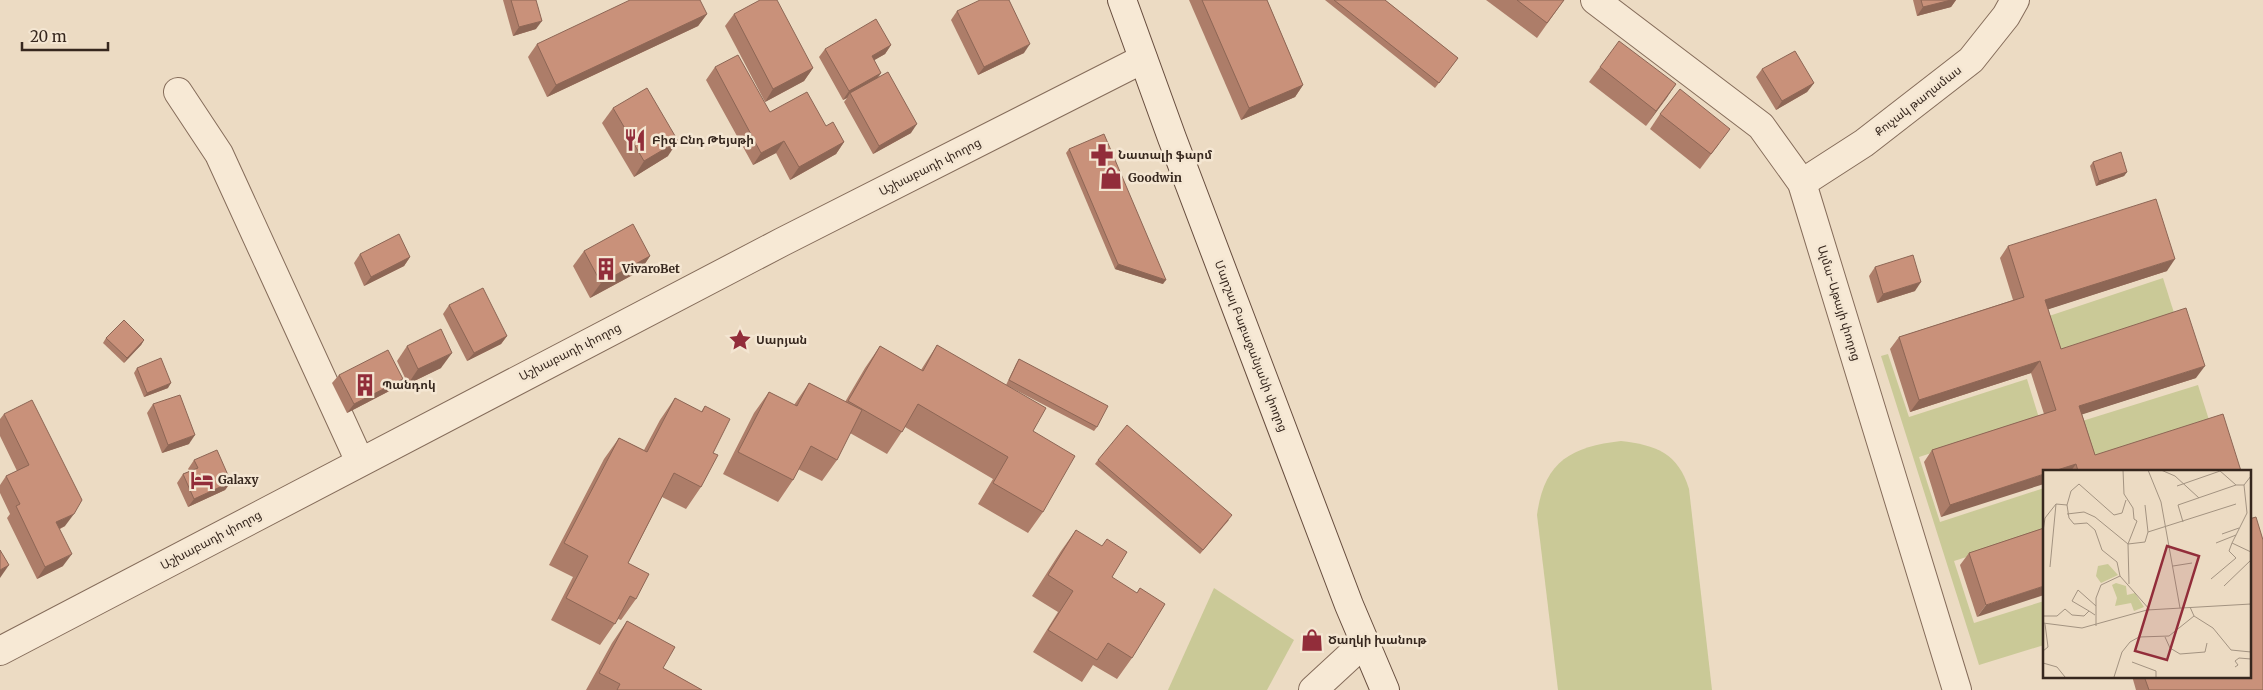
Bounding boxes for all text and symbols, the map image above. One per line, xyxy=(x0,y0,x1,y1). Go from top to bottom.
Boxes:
scale bar xyxy=(22,20,109,52)
text: 20 m xyxy=(30,27,67,46)
street label: Քուչակ թաղամաս xyxy=(1871,62,1964,139)
restaurant icon: Բիգ Ընդ Թեյսթի xyxy=(622,127,648,153)
place label: Բիգ Ընդ Թեյսթի xyxy=(652,132,754,147)
street label: Աշխաբադի փողոց xyxy=(876,134,983,199)
pharmacy icon: Նատալի ֆարմ xyxy=(1089,142,1115,168)
place label: Նատալի ֆարմ xyxy=(1118,147,1212,162)
shop icon: Goodwin xyxy=(1098,165,1124,191)
place label: Goodwin xyxy=(1128,170,1182,185)
street label: Ալմա-Աթայի փողոց xyxy=(1815,243,1864,363)
building icon: VivaroBet xyxy=(593,256,619,282)
street label: Մարշալ Բաբաջանյանի փողոց xyxy=(1212,258,1291,434)
place label: VivaroBet xyxy=(621,261,680,276)
street label: Աշխաբադի փողոց xyxy=(516,319,623,384)
place icon: Սարյան xyxy=(727,327,753,353)
place label: Սարյան xyxy=(756,332,807,347)
building icon: Պանդոկ xyxy=(352,372,378,398)
place label: Պանդոկ xyxy=(382,377,436,392)
hotel icon: Galaxy xyxy=(189,467,215,493)
inset map xyxy=(2043,470,2250,678)
place label: Galaxy xyxy=(218,472,260,487)
street label: Աշխաբադի փողոց xyxy=(158,507,264,573)
shop icon: Ծաղկի խանութ xyxy=(1299,627,1325,653)
place label: Ծաղկի խանութ xyxy=(1328,632,1428,647)

